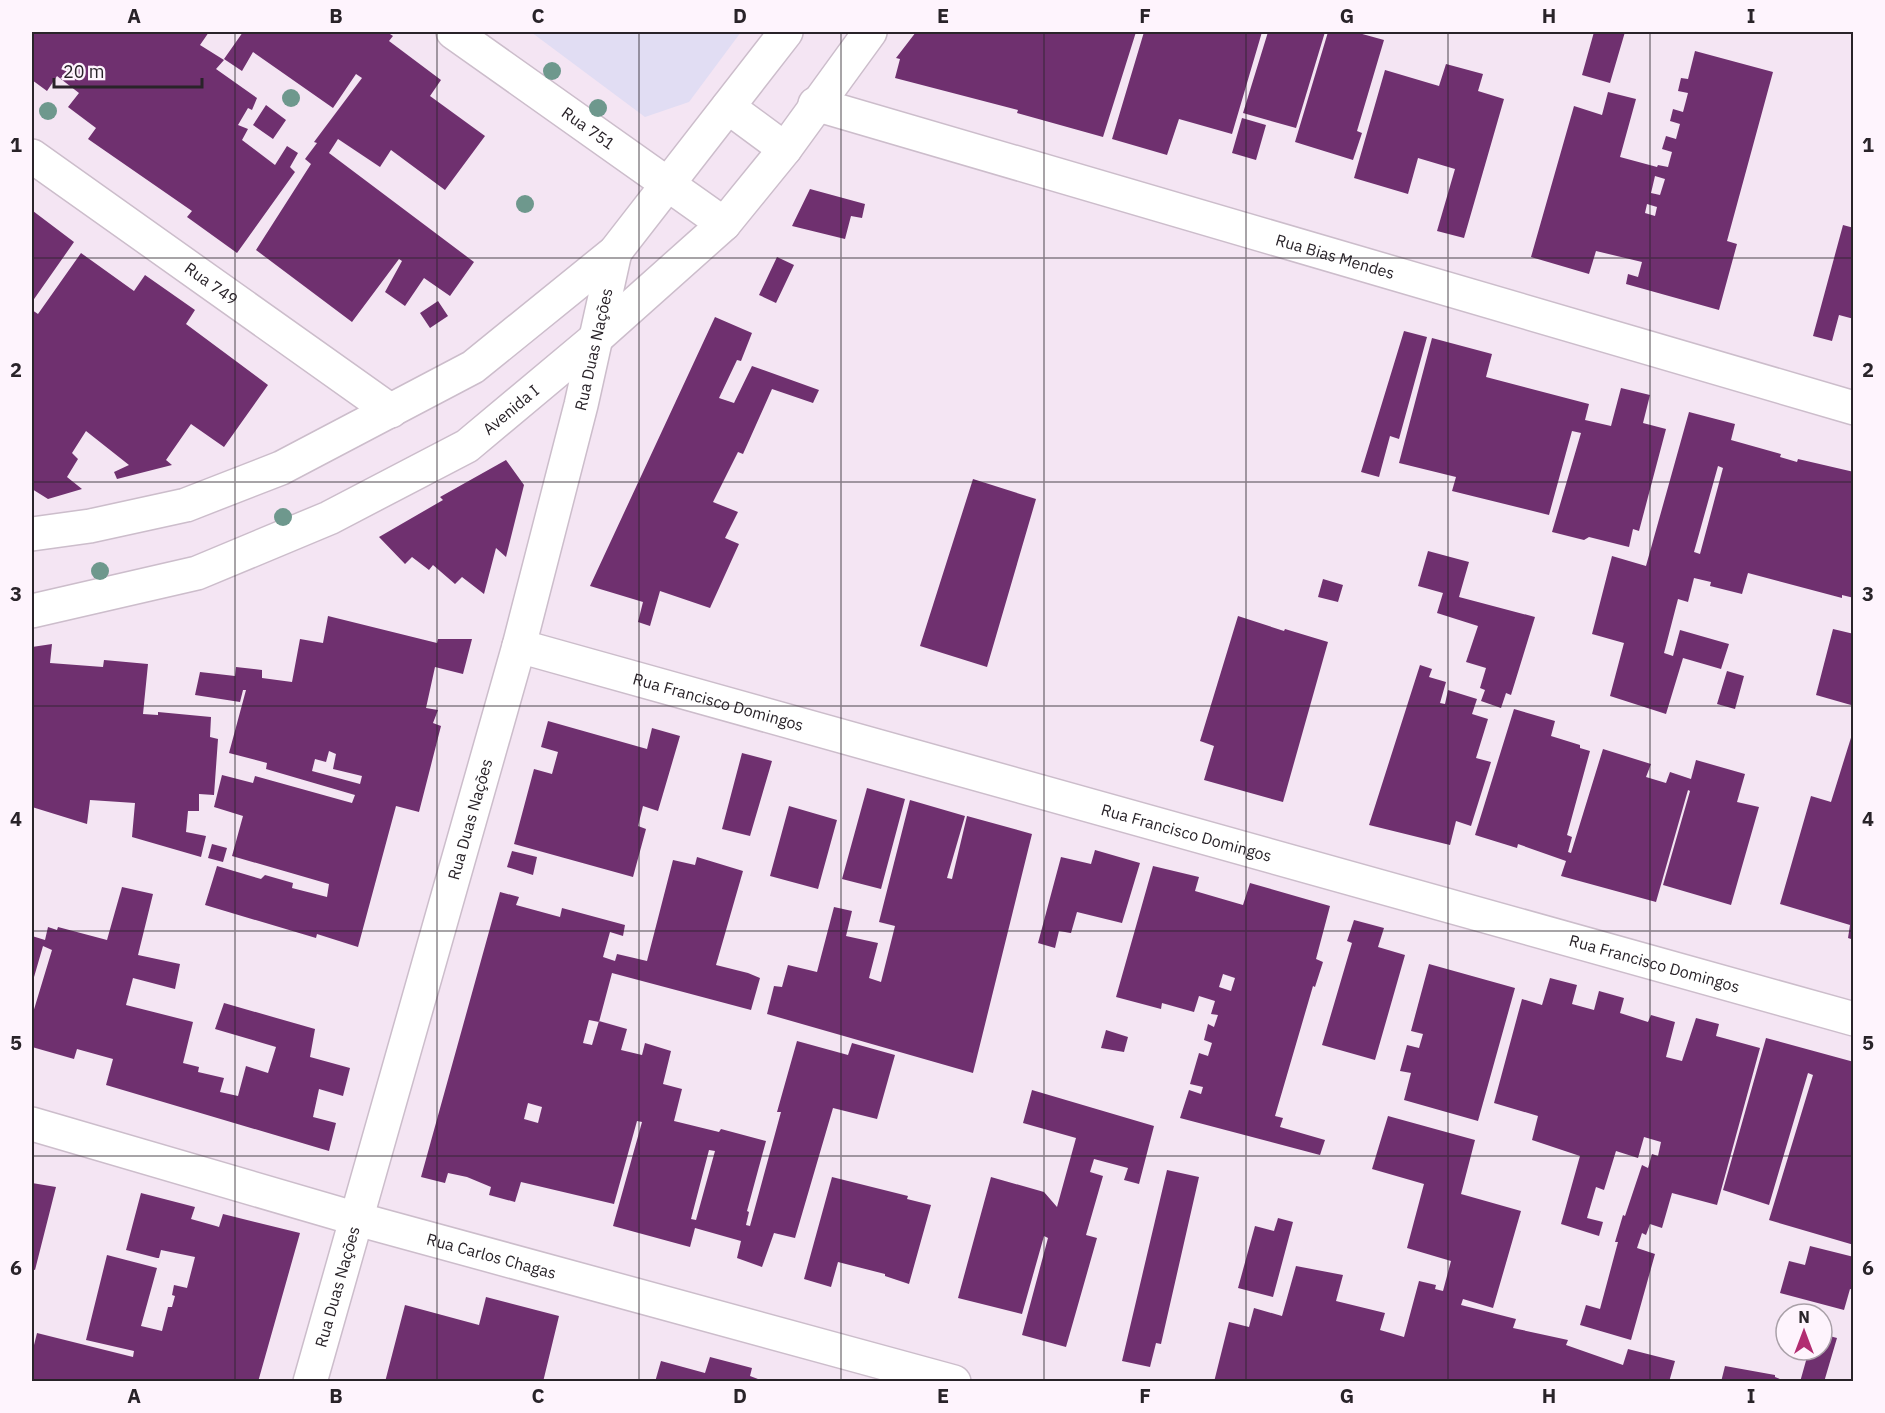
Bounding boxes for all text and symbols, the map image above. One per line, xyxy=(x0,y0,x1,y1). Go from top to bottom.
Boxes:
text: A xyxy=(127,2,141,29)
text: B xyxy=(329,2,343,29)
text: C xyxy=(531,2,545,29)
text: D xyxy=(733,2,747,29)
text: E xyxy=(937,2,949,29)
text: F xyxy=(1139,2,1151,29)
text: G xyxy=(1340,2,1354,29)
text: H xyxy=(1542,2,1556,29)
text: I xyxy=(1747,2,1755,29)
scale bar xyxy=(54,51,202,89)
text: 20 m xyxy=(63,60,105,83)
street label: Rua 751 xyxy=(558,102,619,154)
text: 1 xyxy=(10,131,22,158)
text: 1 xyxy=(1862,131,1874,158)
street label: Rua Bias Mendes xyxy=(1273,229,1397,283)
street label: Rua 749 xyxy=(181,258,242,309)
street label: Rua Duas Nações xyxy=(570,286,617,413)
text: 2 xyxy=(10,356,22,383)
text: 2 xyxy=(1862,356,1874,383)
street label: Avenida I xyxy=(478,380,543,439)
text: 3 xyxy=(10,580,22,607)
text: 3 xyxy=(1862,580,1874,607)
street label: Rua Francisco Domingos xyxy=(631,668,806,735)
street label: Rua Duas Nações xyxy=(443,756,496,882)
street label: Rua Francisco Domingos xyxy=(1099,799,1274,866)
text: 4 xyxy=(10,805,22,832)
text: 4 xyxy=(1862,805,1874,832)
street label: Rua Francisco Domingos xyxy=(1567,930,1742,997)
text: 5 xyxy=(10,1029,22,1056)
text: 5 xyxy=(1862,1029,1874,1056)
street label: Rua Duas Nações xyxy=(310,1224,364,1350)
street label: Rua Carlos Chagas xyxy=(425,1229,558,1283)
text: 6 xyxy=(10,1254,22,1281)
text: 6 xyxy=(1862,1254,1874,1281)
north arrow xyxy=(1774,1302,1834,1362)
text: N xyxy=(1798,1307,1810,1327)
text: A xyxy=(127,1382,141,1409)
text: B xyxy=(329,1382,343,1409)
text: C xyxy=(531,1382,545,1409)
text: D xyxy=(733,1382,747,1409)
text: E xyxy=(937,1382,949,1409)
text: F xyxy=(1139,1382,1151,1409)
text: G xyxy=(1340,1382,1354,1409)
text: H xyxy=(1542,1382,1556,1409)
text: I xyxy=(1747,1382,1755,1409)

